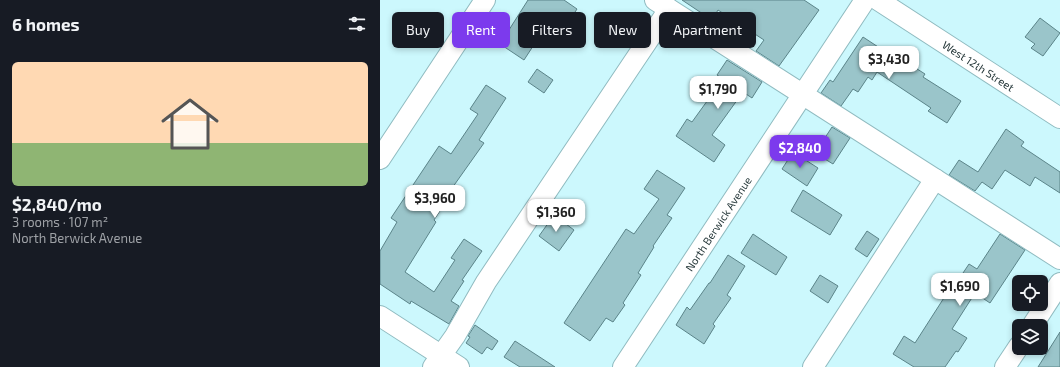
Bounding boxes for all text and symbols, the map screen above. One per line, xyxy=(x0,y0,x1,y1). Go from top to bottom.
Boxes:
chip: Buy xyxy=(392,12,444,48)
chip: Rent xyxy=(452,12,510,48)
chip: Filters xyxy=(518,12,586,48)
chip: New xyxy=(594,12,651,48)
chip: Apartment xyxy=(659,12,756,48)
icon: filters xyxy=(346,13,368,35)
text: 6 homes xyxy=(12,14,80,34)
street label: West 12th Street xyxy=(940,37,1017,93)
pin: $3,430 xyxy=(856,46,922,80)
text: $3,430 xyxy=(868,51,910,67)
pin: $1,790 xyxy=(685,76,751,110)
text: $1,790 xyxy=(699,81,737,97)
icon: home xyxy=(154,88,226,160)
pin: $2,840 xyxy=(767,135,833,169)
text: $2,840 xyxy=(779,140,821,156)
street label: North Berwick Avenue xyxy=(682,174,754,273)
pin: $3,960 xyxy=(402,185,468,219)
text: $3,960 xyxy=(414,190,456,206)
text: $2,840/mo xyxy=(12,194,102,214)
pin: $1,360 xyxy=(523,199,589,233)
text: $1,360 xyxy=(536,204,576,220)
text: 3 rooms · 107 m² xyxy=(12,214,108,230)
text: North Berwick Avenue xyxy=(12,230,142,246)
pin: $1,690 xyxy=(927,273,993,307)
map controls xyxy=(1012,275,1048,355)
button: locate xyxy=(1012,275,1048,311)
text: $1,690 xyxy=(940,278,980,294)
button: layers xyxy=(1012,319,1048,355)

